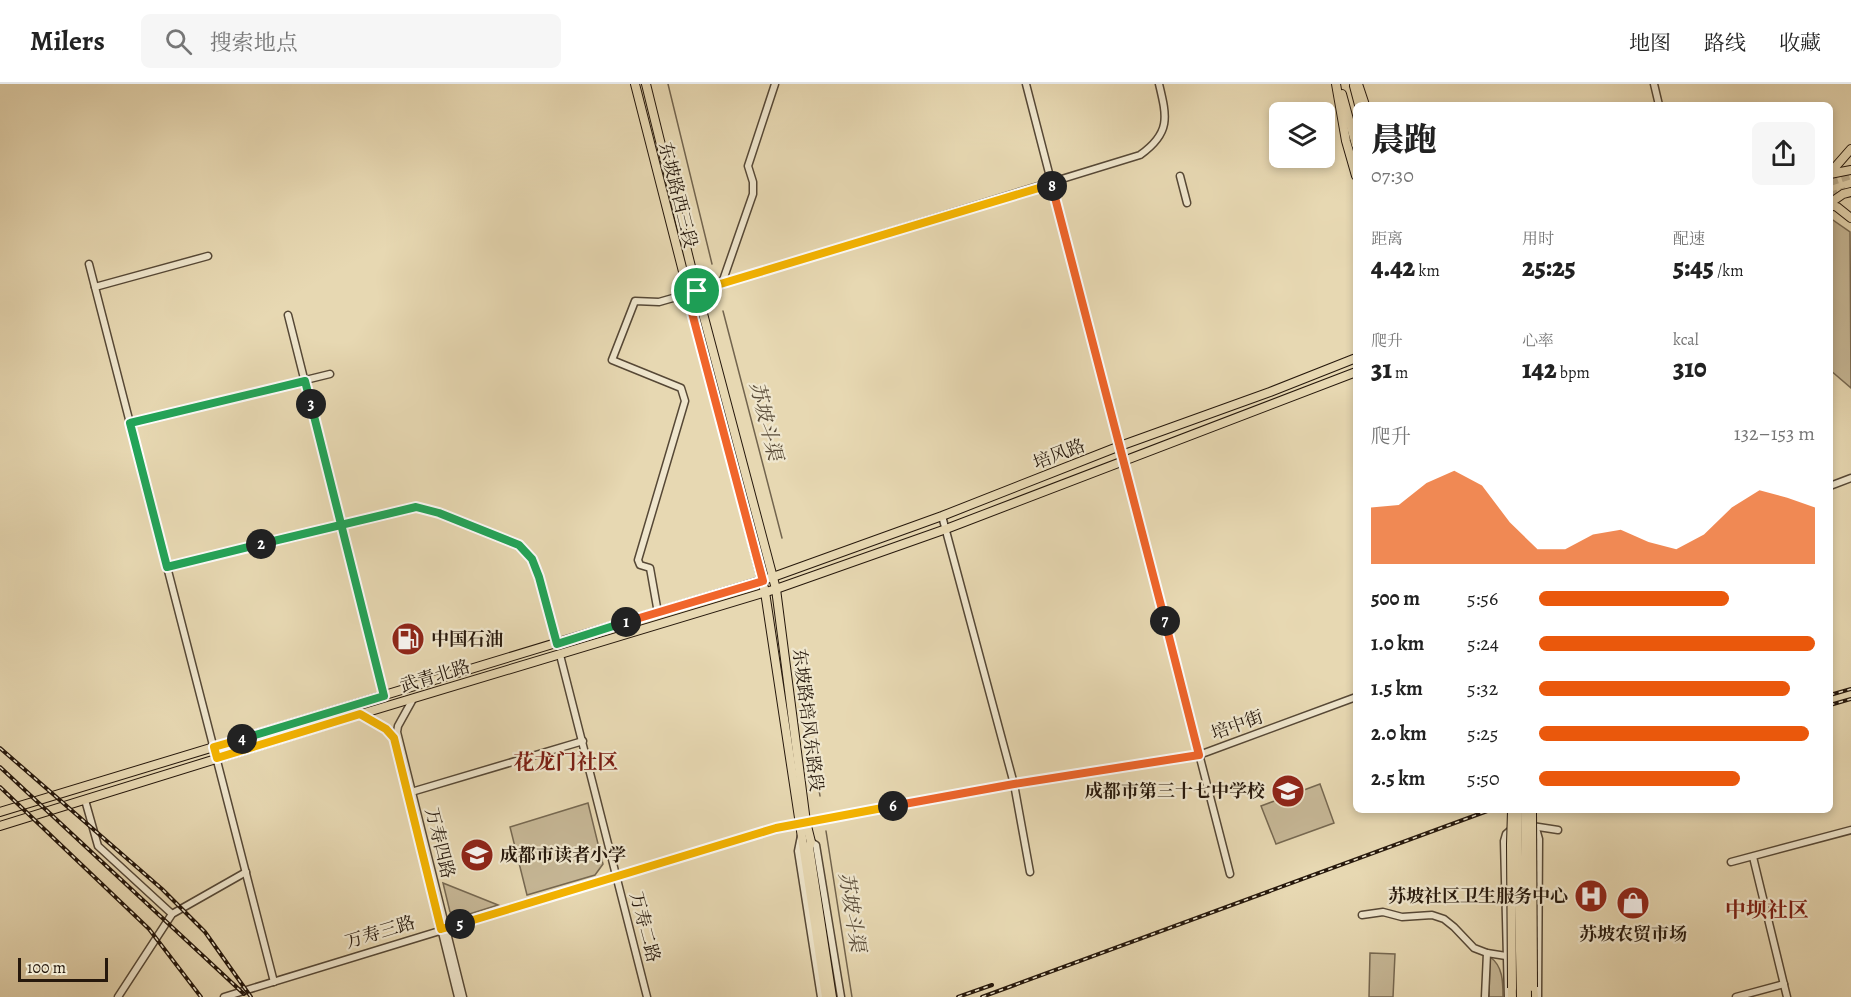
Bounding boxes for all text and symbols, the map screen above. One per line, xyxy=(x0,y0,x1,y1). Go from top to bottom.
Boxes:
search box xyxy=(141,14,561,68)
text: Milers xyxy=(30,22,105,60)
icon: search xyxy=(162,25,195,58)
text: 搜索地点 xyxy=(210,28,298,58)
text: 地图 xyxy=(1629,29,1671,57)
text: 路线 xyxy=(1704,29,1746,57)
text: 收藏 xyxy=(1779,29,1821,57)
map controls xyxy=(1269,102,1335,168)
button: layers xyxy=(1269,102,1335,168)
text: 晨跑 xyxy=(1371,117,1437,162)
button: share xyxy=(1752,122,1815,185)
street label: 东坡路西三段 xyxy=(653,140,703,250)
text: 07:30 xyxy=(1371,162,1414,189)
pin: 8 xyxy=(1037,171,1067,201)
text: 8 xyxy=(1048,175,1056,197)
text: 距离 xyxy=(1371,228,1403,250)
text: 用时 xyxy=(1522,228,1554,250)
text: 配速 xyxy=(1673,228,1705,250)
text: 4.42 xyxy=(1371,250,1415,285)
text: 25:25 xyxy=(1522,250,1576,285)
text: 5:45 xyxy=(1673,250,1714,285)
text: km xyxy=(1415,260,1440,282)
text: /km xyxy=(1714,260,1743,282)
pin xyxy=(671,265,722,316)
icon: arrive xyxy=(680,274,713,307)
text: kcal xyxy=(1673,329,1699,351)
text: 爬升 xyxy=(1371,330,1403,352)
text: 心率 xyxy=(1522,330,1554,352)
text: 310 xyxy=(1673,351,1707,386)
text: 31 xyxy=(1371,352,1392,387)
text: 142 xyxy=(1522,352,1557,387)
text: m xyxy=(1392,362,1408,384)
text: bpm xyxy=(1557,362,1590,384)
water label: 苏坡斗渠 xyxy=(743,379,790,466)
pin: 3 xyxy=(296,389,326,419)
text: 3 xyxy=(308,393,314,415)
text: 132–153 m xyxy=(1734,420,1815,447)
text: 爬升 xyxy=(1371,423,1411,450)
street label: 培风路 xyxy=(1029,433,1089,475)
pin: 2 xyxy=(246,529,276,559)
text: 2 xyxy=(257,533,265,555)
text: 500 m xyxy=(1371,585,1420,612)
text: 5:56 xyxy=(1467,585,1498,612)
pin: 7 xyxy=(1150,606,1180,636)
pin: 1 xyxy=(611,607,641,637)
text: 7 xyxy=(1162,610,1168,632)
text: 1 xyxy=(623,611,629,633)
fuel station icon: 中国石油 xyxy=(390,621,426,657)
place label: 中国石油 xyxy=(431,627,503,651)
text: 1.0 km xyxy=(1371,630,1424,657)
text: 5:24 xyxy=(1467,630,1499,657)
street label: 东坡路培风东路段 xyxy=(787,647,829,793)
street label: 武青北路 xyxy=(397,654,473,698)
text: 1.5 km xyxy=(1371,675,1423,702)
text: 5:32 xyxy=(1467,675,1498,702)
street label: 培中街 xyxy=(1208,704,1266,746)
text: 2.0 km xyxy=(1371,720,1427,747)
text: 5:25 xyxy=(1467,720,1498,747)
pin: 4 xyxy=(227,724,257,754)
text: 4 xyxy=(238,728,246,750)
district label: 花龙门社区 xyxy=(514,748,619,776)
text: 2.5 km xyxy=(1371,765,1425,792)
text: 5:50 xyxy=(1467,765,1500,792)
school or university icon: 成都市第三十七中学校 xyxy=(1270,773,1306,809)
place label: 成都市第三十七中学校 xyxy=(1085,779,1265,803)
pin: 6 xyxy=(878,791,908,821)
text: 6 xyxy=(889,795,897,817)
street label: 万寿四路 xyxy=(420,805,460,881)
school or university icon: 成都市读者小学 xyxy=(459,837,495,873)
place label: 成都市读者小学 xyxy=(500,843,626,867)
water label: 苏坡斗渠 xyxy=(832,870,872,957)
hospital icon: 苏坡社区卫生服务中心 xyxy=(1573,878,1609,914)
place label: 苏坡社区卫生服务中心 xyxy=(1388,884,1568,908)
shop icon: 苏坡农贸市场 xyxy=(1615,885,1651,921)
street label: 万寿二路 xyxy=(624,889,666,965)
district label: 中坝社区 xyxy=(1725,896,1809,924)
pin: 5 xyxy=(445,909,475,939)
street label: 万寿三路 xyxy=(342,910,418,954)
text: 5 xyxy=(457,913,463,935)
place label: 苏坡农贸市场 xyxy=(1579,922,1687,946)
scale bar xyxy=(18,955,108,982)
text: 100 m xyxy=(27,957,66,979)

